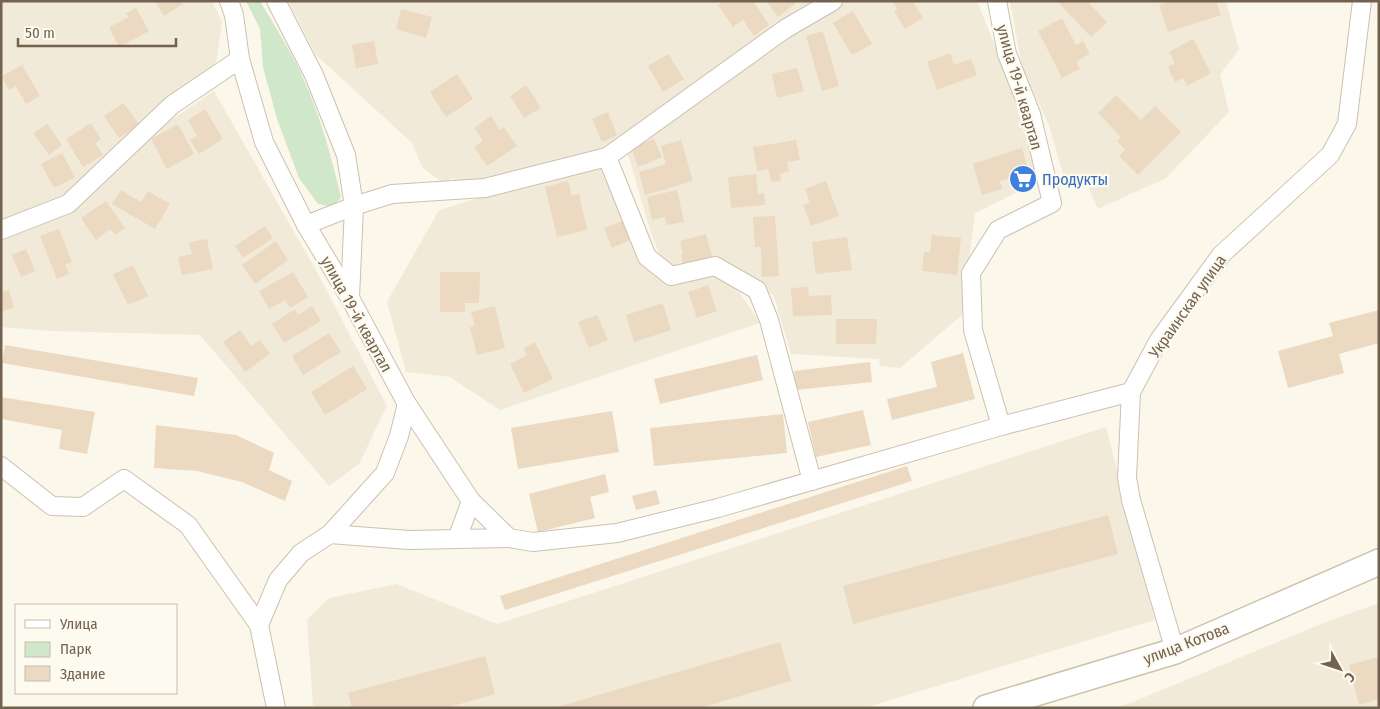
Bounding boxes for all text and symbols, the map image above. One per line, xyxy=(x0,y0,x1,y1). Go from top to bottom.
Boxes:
scale bar xyxy=(18,15,175,47)
street label: улица 19-й квартал xyxy=(993,22,1046,152)
text: 50 m xyxy=(25,24,55,42)
supermarket icon: Продукты xyxy=(1008,164,1038,194)
place label: Продукты xyxy=(1042,170,1108,189)
street label: Украинская улица xyxy=(1144,251,1230,362)
street label: улица 19-й квартал xyxy=(317,253,396,375)
legend xyxy=(15,604,178,694)
text: Улица xyxy=(59,615,98,633)
street label: улица Котова xyxy=(1141,618,1232,669)
text: Парк xyxy=(60,640,91,658)
north arrow xyxy=(1315,644,1365,694)
text: Здание xyxy=(60,665,106,683)
text: С xyxy=(1340,669,1358,686)

